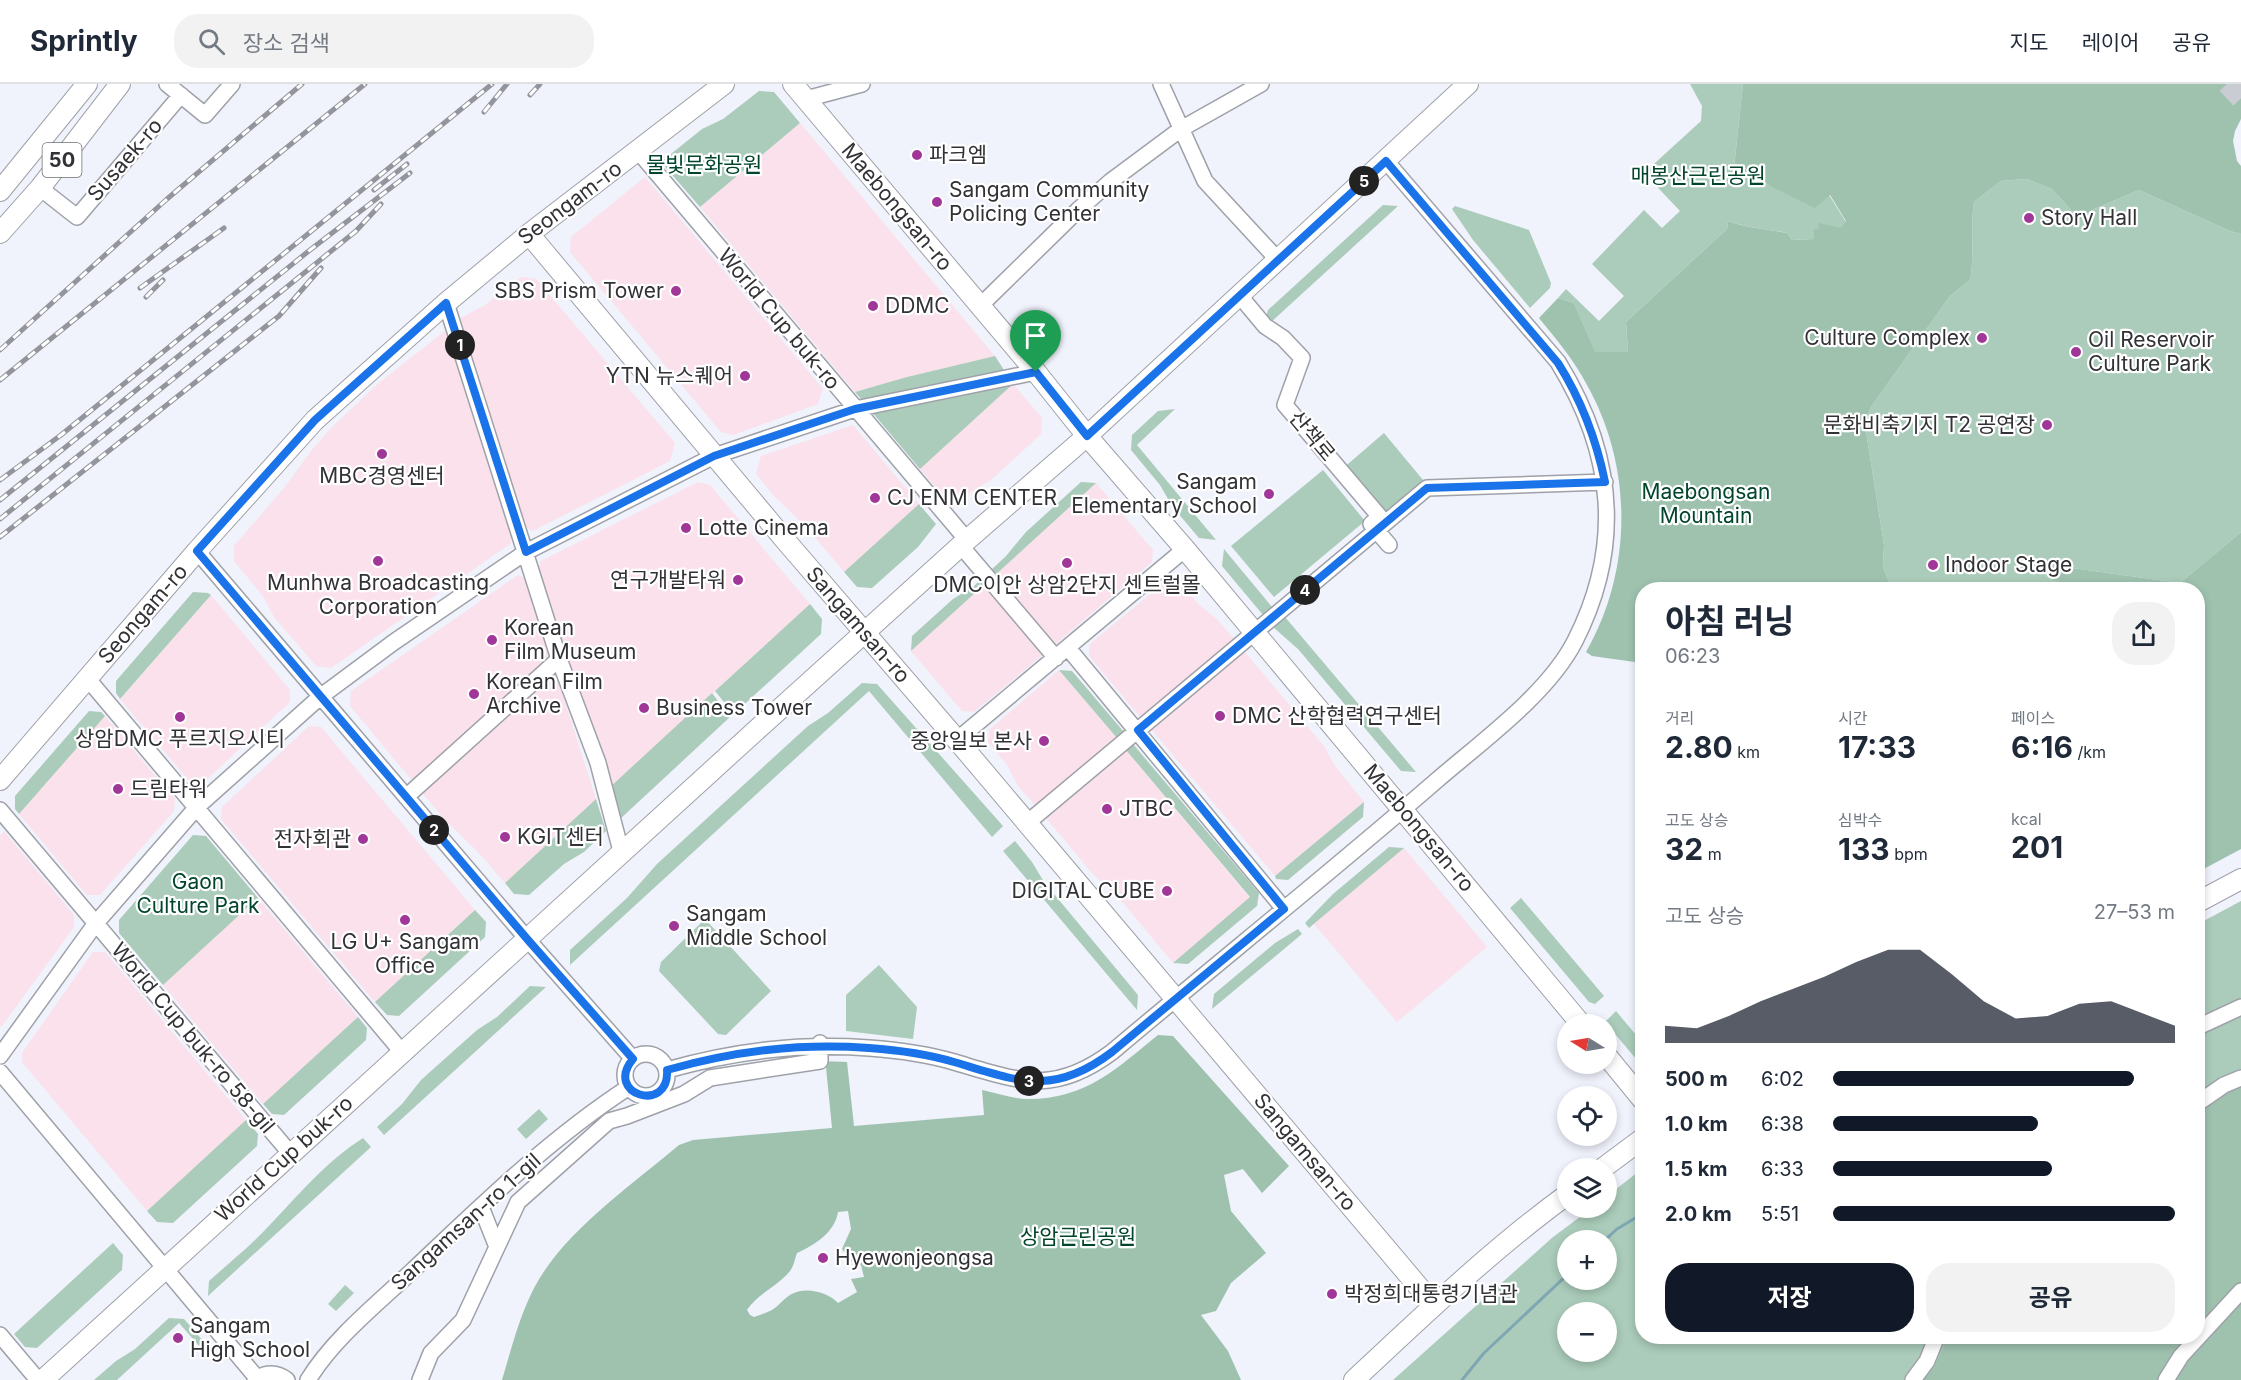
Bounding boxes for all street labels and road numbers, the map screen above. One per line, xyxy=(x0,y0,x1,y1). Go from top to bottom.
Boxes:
street label: Susaek-ro xyxy=(82,113,167,206)
street label: Maebongsan-ro xyxy=(837,138,958,276)
road number: 50 xyxy=(42,143,82,177)
street label: Seongam-ro xyxy=(513,155,627,250)
street label: World Cup buk-ro xyxy=(713,243,846,394)
street label: 산책로 xyxy=(1284,405,1341,466)
street label: Seongam-ro xyxy=(93,559,193,669)
street label: Sangamsan-ro xyxy=(801,561,916,688)
street label: Maebongsan-ro xyxy=(1359,759,1480,897)
street label: World Cup buk-ro 58-gil xyxy=(106,937,280,1138)
street label: Sangamsan-ro xyxy=(1249,1088,1362,1216)
street label: World Cup buk-ro xyxy=(210,1090,358,1227)
street label: Sangamsan-ro 1-gil xyxy=(386,1148,546,1295)

